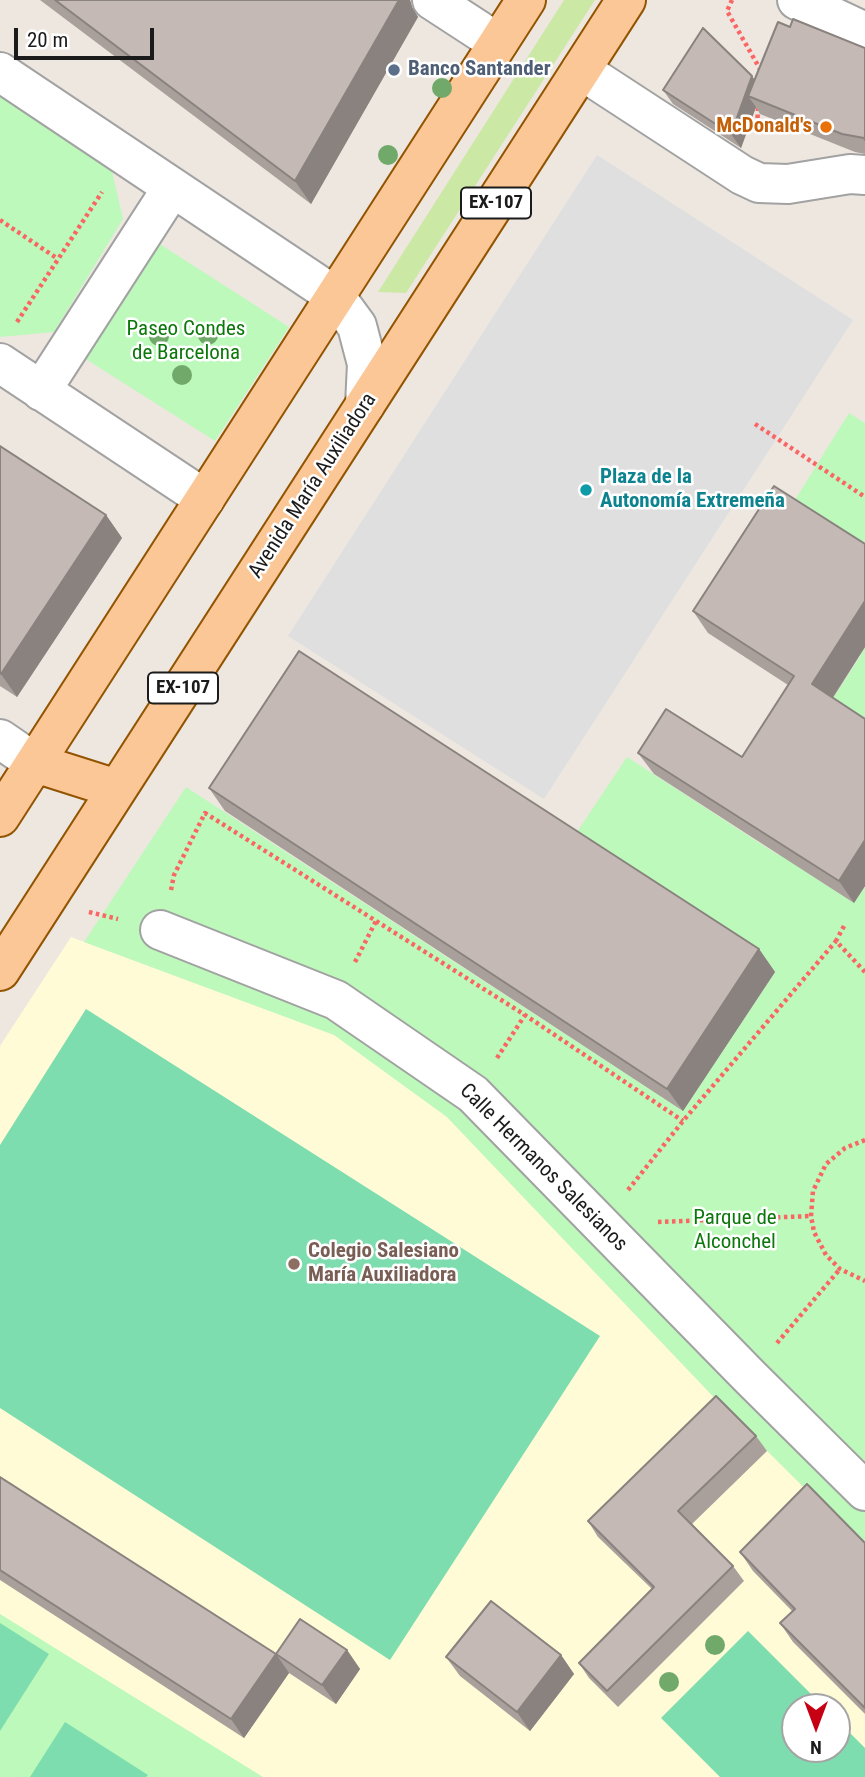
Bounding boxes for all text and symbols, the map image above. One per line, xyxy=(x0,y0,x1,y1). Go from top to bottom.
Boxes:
scale bar xyxy=(18,14,158,58)
text: 20 m xyxy=(27,28,68,52)
place label: Banco Santander xyxy=(408,57,551,83)
marker: Banco Santander xyxy=(386,62,402,78)
place label: McDonald's xyxy=(716,114,812,140)
marker: McDonald's xyxy=(818,119,834,135)
road number: EX-107 xyxy=(461,188,531,218)
park label: Paseo Condes de Barcelona xyxy=(127,317,245,367)
street label: Avenida María Auxiliadora xyxy=(244,389,382,583)
place label: Plaza de la Autonomía Extremeña xyxy=(600,465,785,515)
marker: Plaza de la Autonomía Extremeña xyxy=(578,482,594,498)
road number: EX-107 xyxy=(148,673,218,704)
street label: Calle Hermanos Salesianos xyxy=(454,1079,632,1257)
park label: Parque de Alconchel xyxy=(693,1206,777,1256)
place label: Colegio Salesiano María Auxiliadora xyxy=(308,1239,459,1289)
marker: Colegio Salesiano María Auxiliadora xyxy=(286,1256,302,1272)
north arrow xyxy=(781,1693,851,1763)
text: N xyxy=(810,1736,822,1759)

